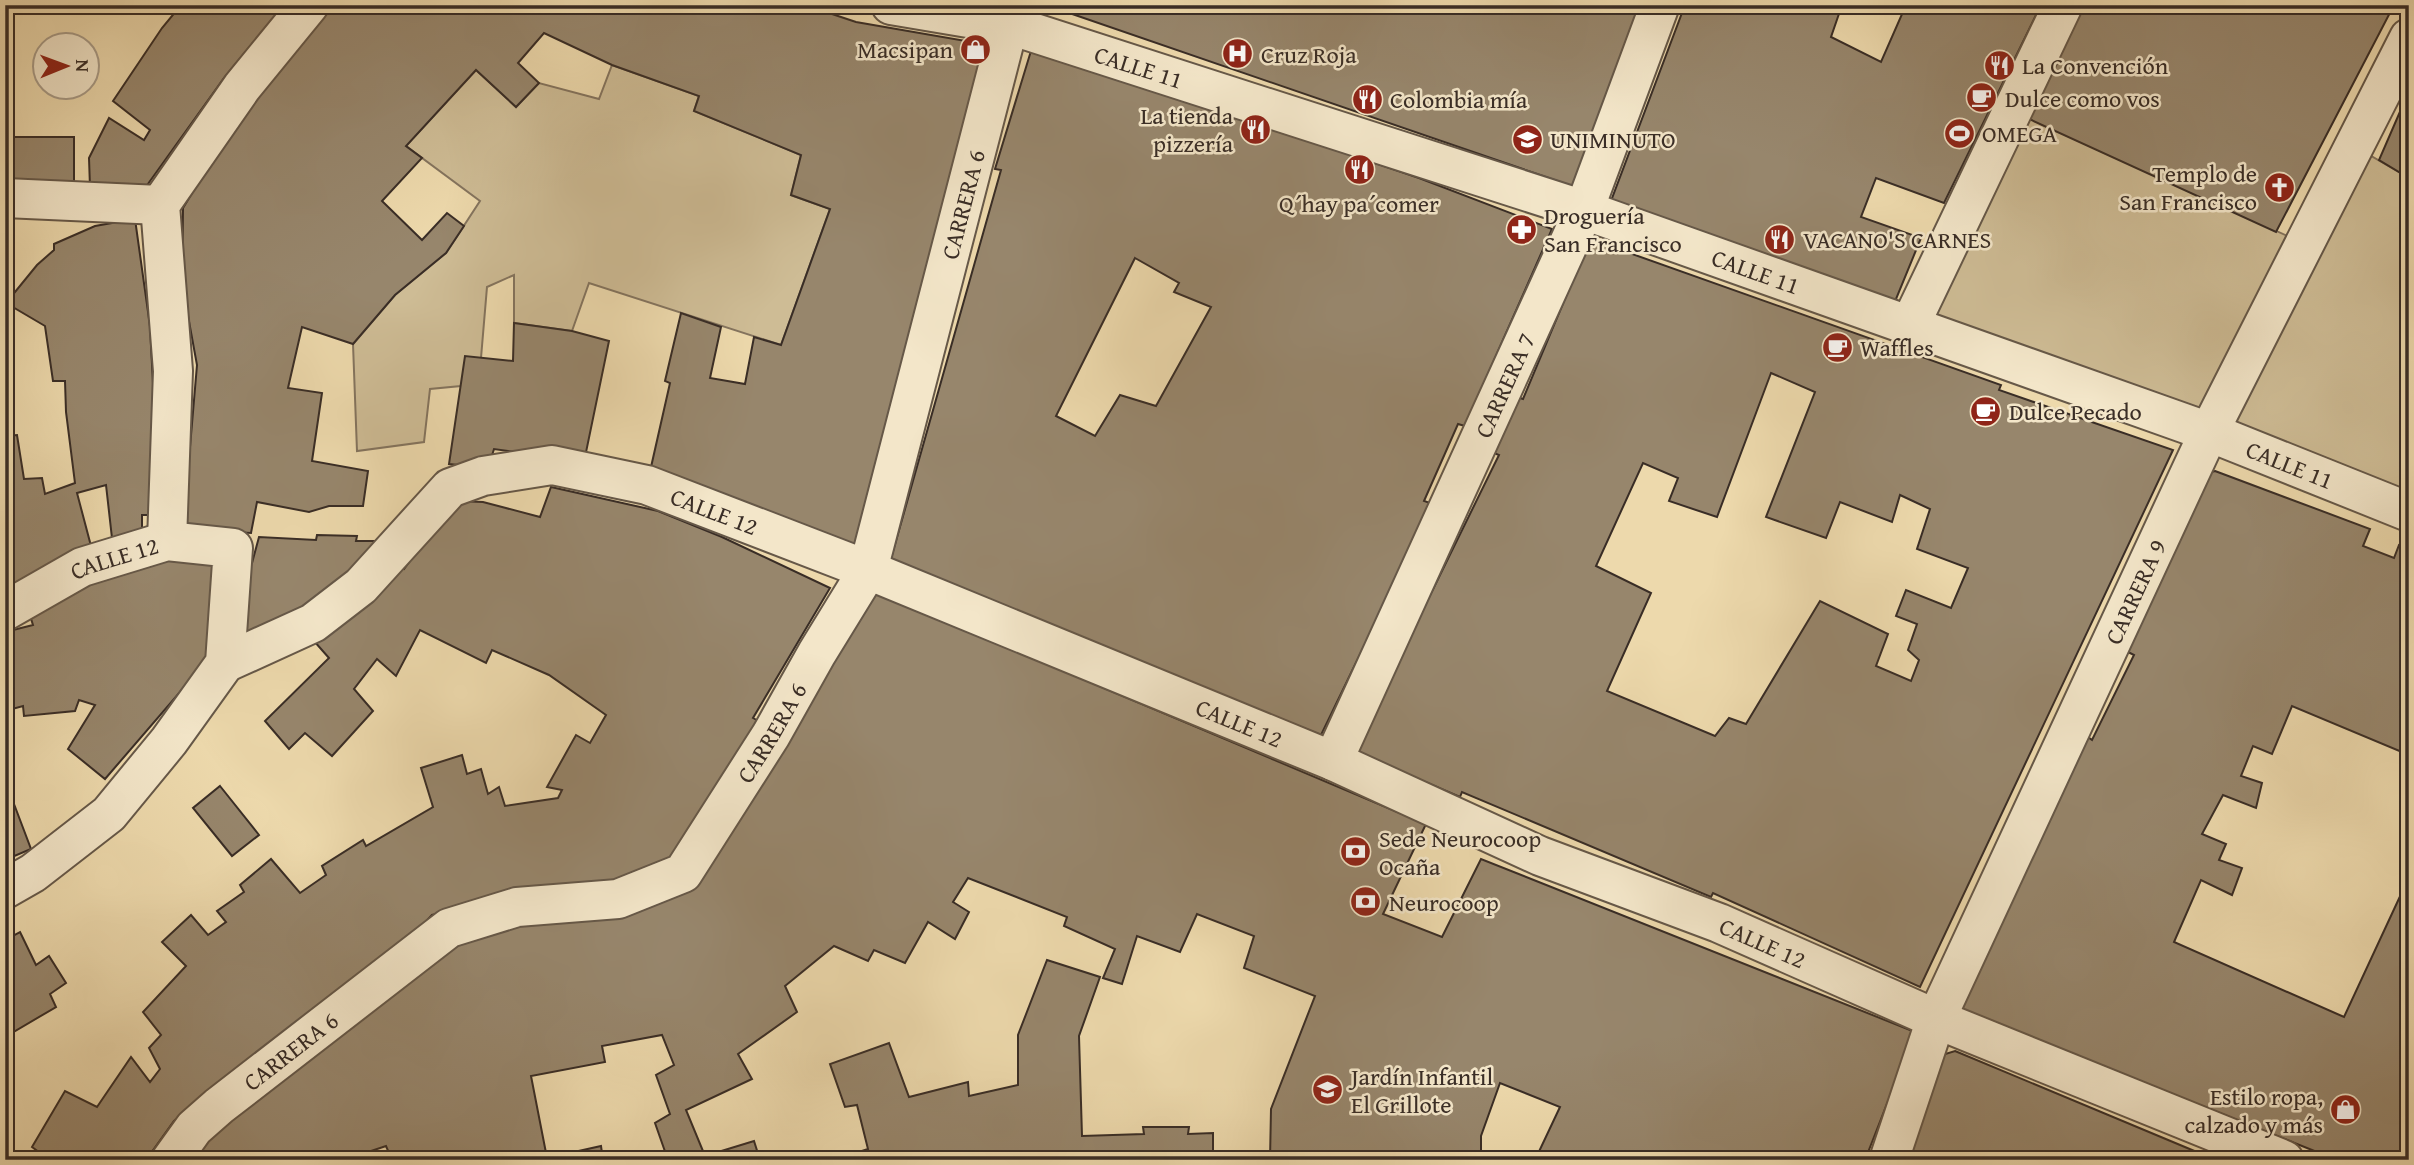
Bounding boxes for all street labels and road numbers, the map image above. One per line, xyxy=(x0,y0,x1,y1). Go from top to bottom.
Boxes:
street label: CALLE 11 xyxy=(1090,36,1187,97)
street label: CARRERA 6 xyxy=(932,146,993,263)
street label: CALLE 11 xyxy=(1707,239,1804,303)
street label: CARRERA 7 xyxy=(1465,327,1543,443)
street label: CALLE 11 xyxy=(2241,431,2338,497)
street label: CALLE 12 xyxy=(666,478,763,544)
street label: CALLE 12 xyxy=(63,527,162,588)
street label: CARRERA 9 xyxy=(2095,533,2174,650)
street label: CARRERA 6 xyxy=(727,676,815,790)
street label: CALLE 12 xyxy=(1191,689,1288,756)
street label: CALLE 12 xyxy=(1714,908,1811,977)
street label: CARRERA 6 xyxy=(235,1003,345,1099)

